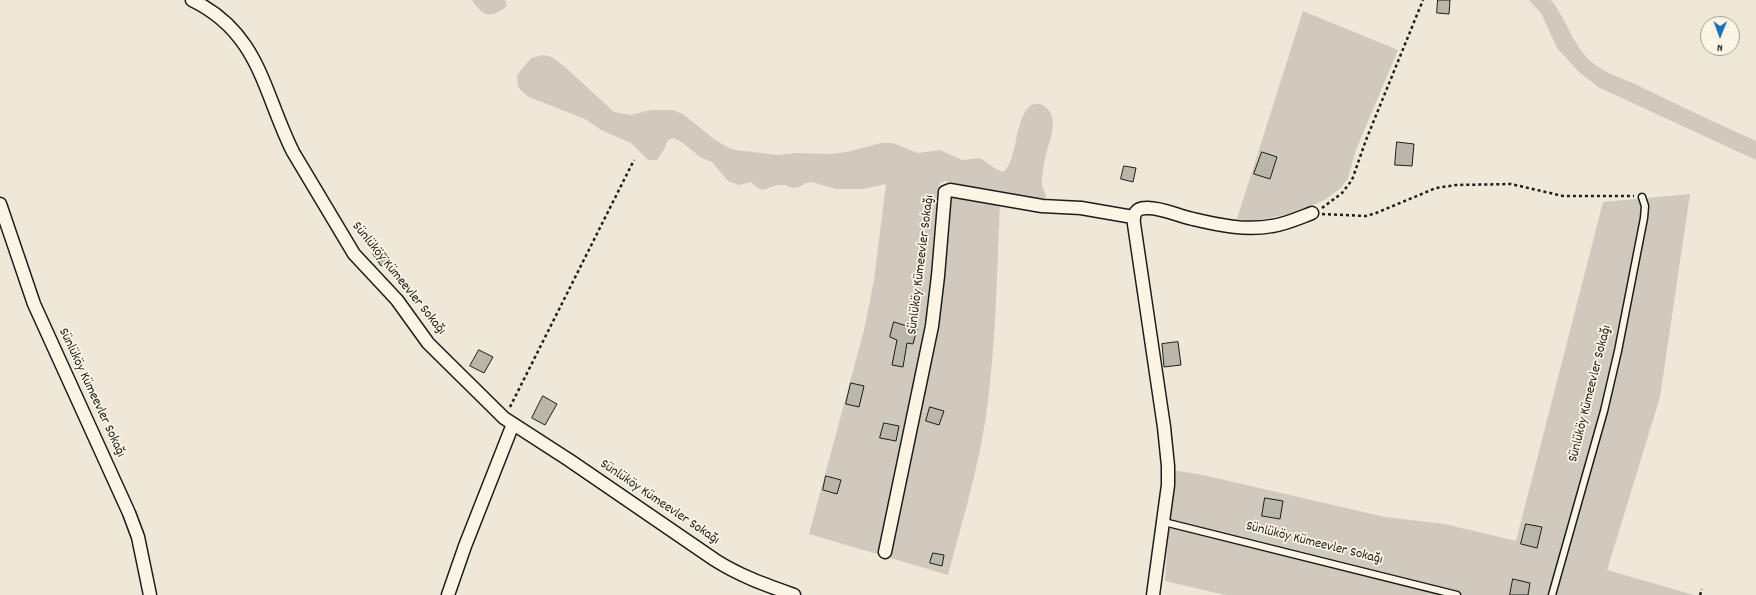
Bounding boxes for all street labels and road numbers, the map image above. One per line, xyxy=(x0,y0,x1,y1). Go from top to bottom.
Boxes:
street label: Sünlüköy Kümeevler Sokağı xyxy=(905,194,939,336)
street label: Sünlüköy Kümeevler Sokağı xyxy=(347,219,449,339)
street label: Sünlüköy Kümeevler Sokağı xyxy=(1566,324,1616,464)
street label: Sünlüköy Kümeevler Sokağı xyxy=(54,326,128,460)
street label: Sünlüköy Kümeevler Sokağı xyxy=(596,457,722,549)
street label: Sünlüköy Kümeevler Sokağı xyxy=(1244,519,1384,569)

